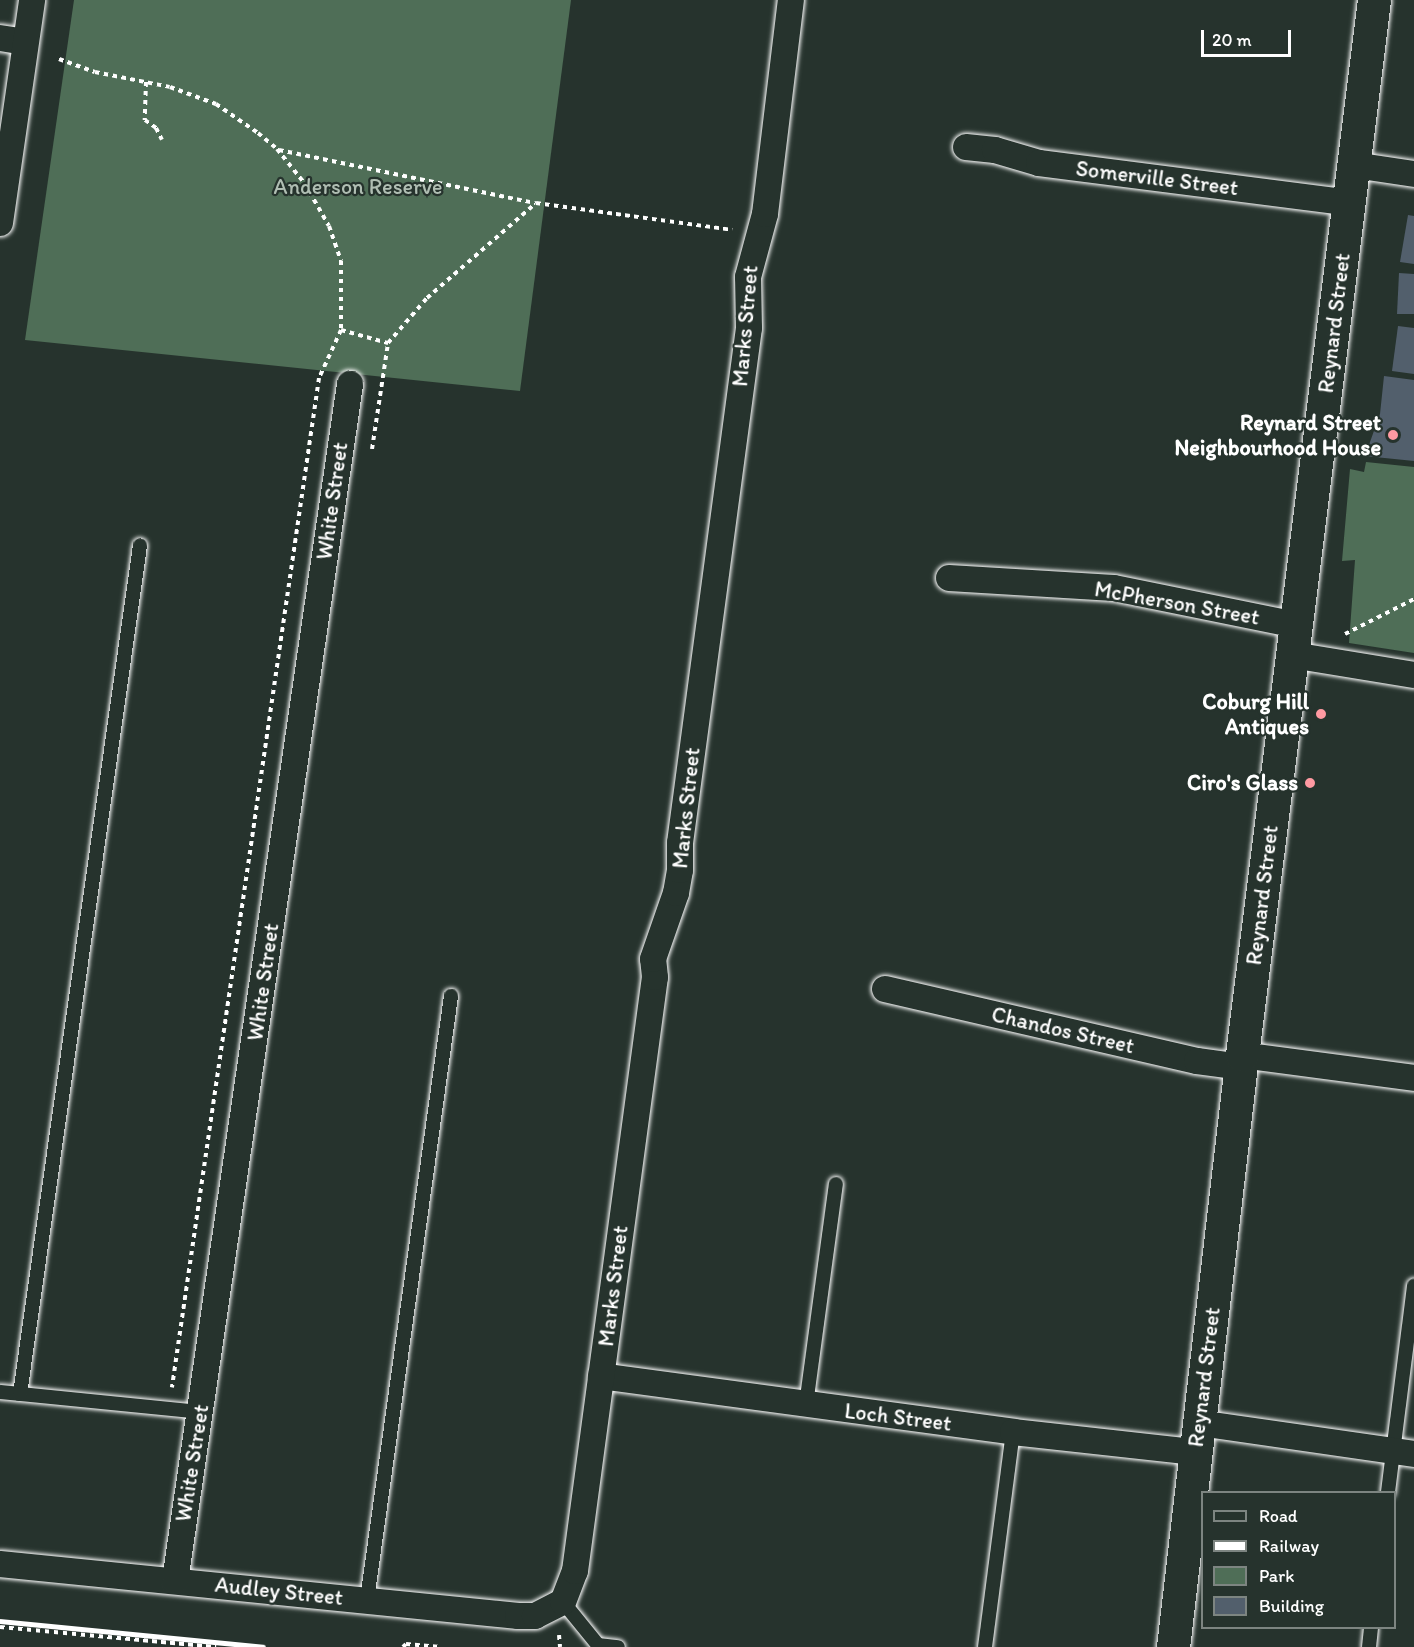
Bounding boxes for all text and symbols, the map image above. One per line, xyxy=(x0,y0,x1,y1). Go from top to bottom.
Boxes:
scale bar xyxy=(1204,18,1294,56)
text: 20 m xyxy=(1212,29,1252,51)
street label: Somerville Street xyxy=(1075,155,1239,201)
park label: Anderson Reserve xyxy=(274,174,442,200)
street label: Reynard Street xyxy=(1312,252,1356,394)
street label: Marks Street xyxy=(727,264,763,388)
place label: Reynard Street Neighbourhood House xyxy=(1175,409,1381,460)
marker: Reynard Street Neighbourhood House xyxy=(1386,428,1400,442)
street label: White Street xyxy=(311,441,353,561)
street label: McPherson Street xyxy=(1093,576,1261,630)
place label: Coburg Hill Antiques xyxy=(1202,688,1309,740)
marker: Coburg Hill Antiques xyxy=(1314,707,1328,721)
street label: Marks Street xyxy=(667,746,705,870)
place label: Ciro's Glass xyxy=(1187,770,1298,796)
marker: Ciro's Glass xyxy=(1303,776,1317,790)
street label: Reynard Street xyxy=(1240,824,1284,966)
street label: White Street xyxy=(242,922,284,1042)
street label: Chandos Street xyxy=(989,1001,1137,1059)
street label: Marks Street xyxy=(592,1224,634,1348)
street label: Reynard Street xyxy=(1182,1306,1226,1448)
street label: Loch Street xyxy=(843,1397,953,1437)
street label: White Street xyxy=(170,1403,214,1523)
legend xyxy=(1201,1491,1396,1629)
text: Road xyxy=(1259,1505,1298,1527)
text: Railway xyxy=(1259,1535,1319,1557)
text: Park xyxy=(1259,1565,1294,1587)
street label: Audley Street xyxy=(214,1571,344,1611)
text: Building xyxy=(1259,1595,1324,1617)

